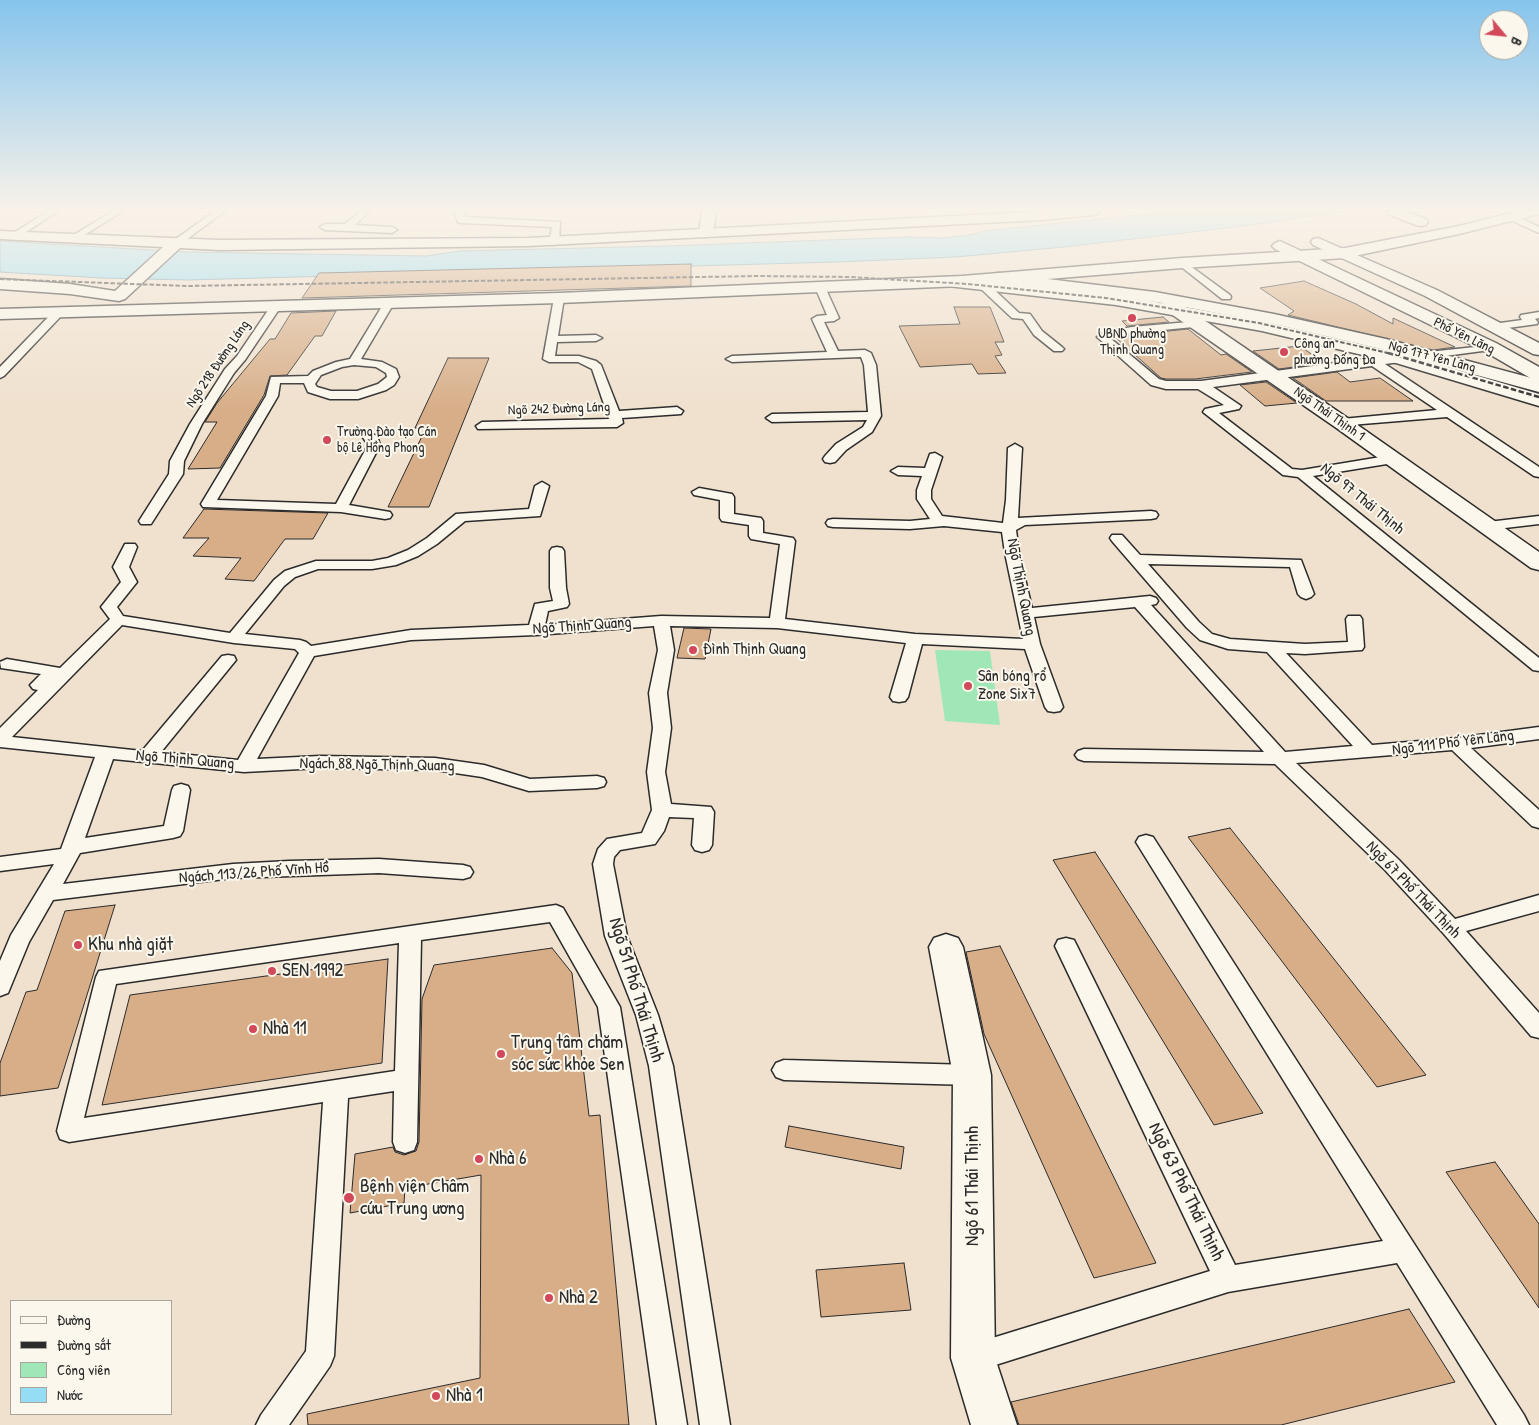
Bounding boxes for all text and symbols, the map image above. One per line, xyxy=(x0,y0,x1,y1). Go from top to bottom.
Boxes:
north arrow xyxy=(1479,10,1529,60)
text: B xyxy=(1507,34,1527,49)
marker: UBND phường Thịnh Quang xyxy=(1126,312,1138,324)
street label: Phố Yên Lãng xyxy=(1431,314,1497,358)
street label: Ngõ 218 Đường Láng xyxy=(183,317,253,411)
place label: UBND phường Thịnh Quang xyxy=(1098,326,1166,358)
place label: Công an phường Đống Đa xyxy=(1294,336,1375,368)
street label: Ngõ 177 Yên Lãng xyxy=(1387,337,1477,377)
marker: Công an phường Đống Đa xyxy=(1278,346,1290,358)
street label: Ngõ Thái Thịnh 1 xyxy=(1290,383,1368,445)
street label: Ngõ 242 Đường Láng xyxy=(508,399,610,419)
place label: Trường Đào tạo Cán bộ Lê Hồng Phong xyxy=(337,424,437,457)
marker: Trường Đào tạo Cán bộ Lê Hồng Phong xyxy=(321,434,333,446)
street label: Ngõ 97 Thái Thịnh xyxy=(1316,459,1408,539)
street label: Ngõ Thịnh Quang xyxy=(1002,537,1040,637)
street label: Ngõ Thịnh Quang xyxy=(532,613,632,639)
place label: Đình Thịnh Quang xyxy=(703,640,806,660)
marker: Đình Thịnh Quang xyxy=(687,644,699,656)
place label: Sân bóng rổ Zone Six7 xyxy=(978,667,1046,705)
marker: Sân bóng rổ Zone Six7 xyxy=(962,680,974,692)
street label: Ngõ 111 Phố Yên Lãng xyxy=(1391,726,1515,760)
street label: Ngõ Thịnh Quang xyxy=(135,746,235,774)
street label: Ngách 88 Ngõ Thịnh Quang xyxy=(299,754,455,776)
street label: Ngõ 67 Phố Thái Thịnh xyxy=(1362,837,1464,943)
street label: Ngách 113/26 Phố Vĩnh Hồ xyxy=(178,858,330,888)
street label: Ngõ 51 Phố Thái Thịnh xyxy=(603,915,669,1065)
place label: Khu nhà giặt xyxy=(88,934,173,956)
marker: Khu nhà giặt xyxy=(72,939,84,951)
place label: SEN 1992 xyxy=(282,960,343,982)
marker: SEN 1992 xyxy=(266,965,278,977)
place label: Nhà 11 xyxy=(263,1018,307,1040)
marker: Nhà 11 xyxy=(247,1023,259,1035)
place label: Trung tâm chăm sóc sức khỏe Sen xyxy=(511,1032,625,1076)
marker: Trung tâm chăm sóc sức khỏe Sen xyxy=(495,1048,507,1060)
street label: Ngõ 63 Phố Thái Thịnh xyxy=(1143,1119,1229,1265)
street label: Ngõ 61 Thái Thịnh xyxy=(962,1126,984,1246)
place label: Nhà 6 xyxy=(489,1148,526,1170)
marker: Nhà 6 xyxy=(473,1153,485,1165)
place label: Bệnh viện Châm cứu Trung ương xyxy=(360,1176,469,1220)
marker: Bệnh viện Châm cứu Trung ương xyxy=(342,1191,356,1205)
place label: Nhà 2 xyxy=(559,1287,598,1309)
marker: Nhà 2 xyxy=(543,1292,555,1304)
legend xyxy=(10,1300,172,1415)
text: Đường xyxy=(57,1309,91,1330)
text: Đường sắt xyxy=(57,1334,111,1355)
text: Công viên xyxy=(57,1359,110,1380)
text: Nước xyxy=(57,1384,83,1405)
place label: Nhà 1 xyxy=(446,1385,483,1407)
marker: Nhà 1 xyxy=(430,1390,442,1402)

